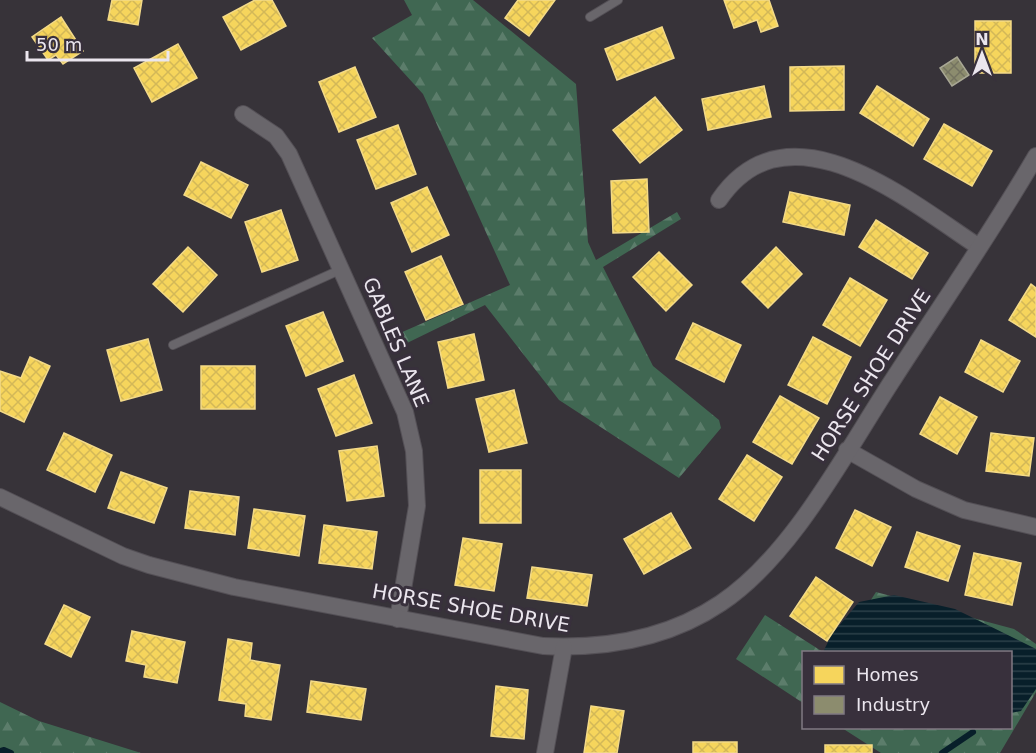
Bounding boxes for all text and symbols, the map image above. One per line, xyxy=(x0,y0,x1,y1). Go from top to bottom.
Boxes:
scale bar xyxy=(27,24,168,62)
north arrow xyxy=(952,24,1012,84)
text: N xyxy=(975,30,989,49)
text: 50 m xyxy=(36,34,82,55)
street label: GABLES LANE xyxy=(358,274,434,410)
street label: HORSE SHOE DRIVE xyxy=(806,284,936,466)
street label: HORSE SHOE DRIVE xyxy=(370,579,572,637)
legend xyxy=(802,651,1012,729)
text: Homes xyxy=(856,664,919,685)
text: Industry xyxy=(856,694,930,715)

